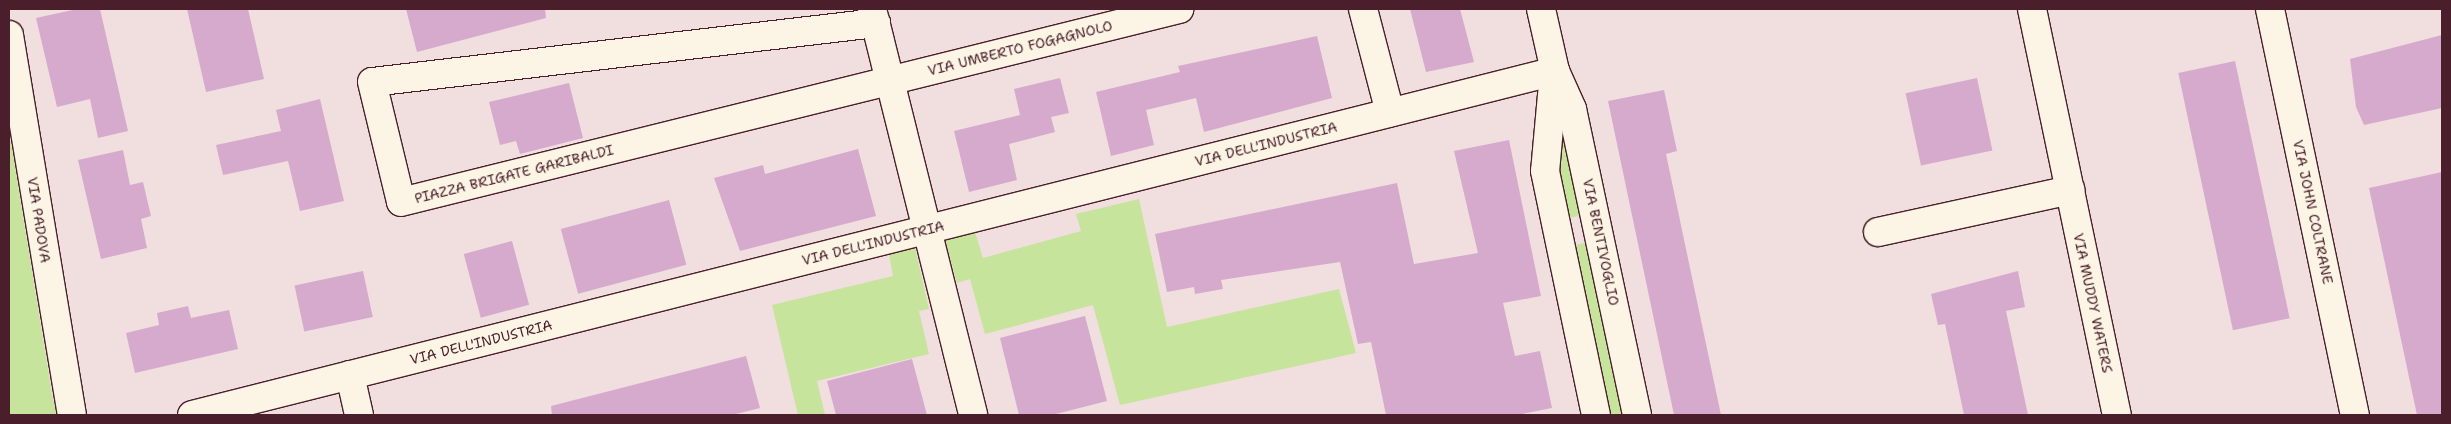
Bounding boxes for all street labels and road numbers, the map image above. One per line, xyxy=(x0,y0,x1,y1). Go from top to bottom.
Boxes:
street label: VIA UMBERTO FOGAGNOLO xyxy=(926,17,1114,79)
street label: VIA DELL'INDUSTRIA xyxy=(1193,118,1339,170)
street label: VIA JOHN COLTRANE xyxy=(2289,138,2337,286)
street label: PIAZZA BRIGATE GARIBALDI xyxy=(413,141,615,207)
street label: VIA PADOVA xyxy=(24,176,54,264)
street label: VIA BENTIVOGLIO xyxy=(1579,177,1623,307)
street label: VIA DELL'INDUSTRIA xyxy=(800,217,946,269)
street label: VIA MUDDY WATERS xyxy=(2070,232,2116,374)
street label: VIA DELL'INDUSTRIA xyxy=(408,316,554,368)

